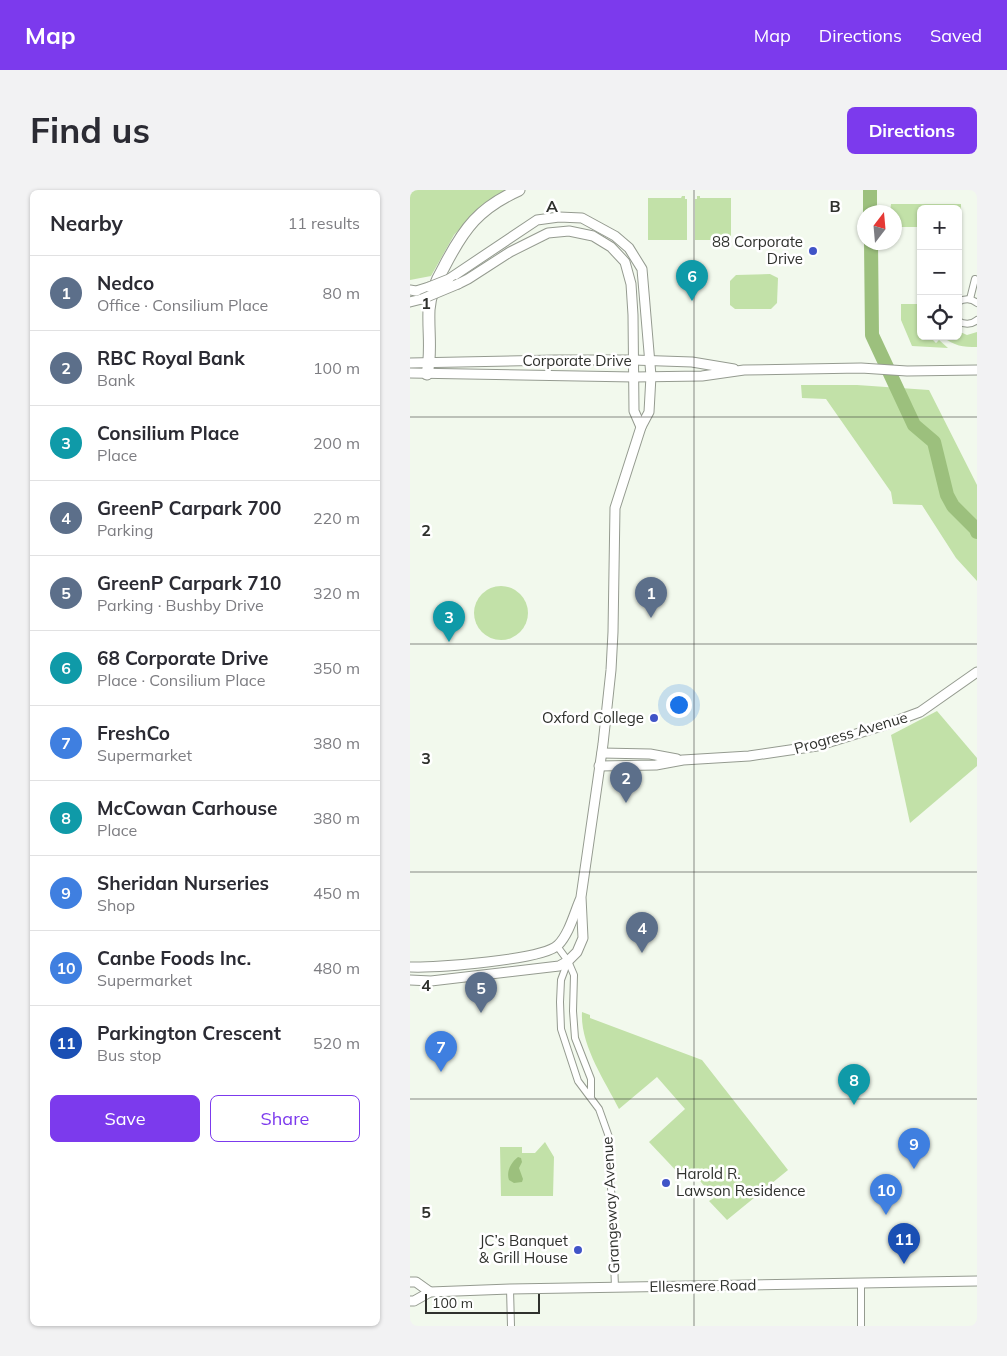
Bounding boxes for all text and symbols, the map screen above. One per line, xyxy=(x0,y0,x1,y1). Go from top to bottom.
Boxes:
text: Map xyxy=(25,20,76,50)
text: Map xyxy=(754,24,791,47)
text: Directions xyxy=(819,24,902,47)
text: Saved xyxy=(930,24,982,47)
button: Directions xyxy=(847,107,977,154)
text: Find us xyxy=(30,108,150,152)
text: A xyxy=(546,196,558,216)
text: B xyxy=(829,196,841,216)
north arrow xyxy=(857,205,902,250)
map controls xyxy=(917,205,962,340)
button: + xyxy=(917,205,962,250)
text: Nearby xyxy=(50,210,123,236)
text: 11 results xyxy=(288,213,360,233)
place label: 88 Corporate Drive xyxy=(712,232,803,268)
marker: 88 Corporate Drive xyxy=(807,245,819,257)
button: − xyxy=(917,250,962,295)
pin: 6 xyxy=(676,260,708,301)
text: Nedco xyxy=(97,271,154,295)
text: 1 xyxy=(61,283,71,303)
text: 80 m xyxy=(323,283,360,303)
text: 1 xyxy=(421,293,431,313)
text: Office · Consilium Place xyxy=(97,295,268,315)
button: locate xyxy=(917,295,962,340)
text: RBC Royal Bank xyxy=(97,346,245,370)
street label: Corporate Drive xyxy=(522,351,632,370)
text: 2 xyxy=(61,358,71,378)
text: 100 m xyxy=(313,358,360,378)
text: Bank xyxy=(97,370,135,390)
text: Consilium Place xyxy=(97,421,239,445)
text: 3 xyxy=(61,433,71,453)
text: 200 m xyxy=(313,433,360,453)
text: Place xyxy=(97,445,137,465)
text: GreenP Carpark 700 xyxy=(97,496,281,520)
text: 4 xyxy=(61,508,71,528)
text: 220 m xyxy=(313,508,360,528)
text: Parking xyxy=(97,520,154,540)
text: 2 xyxy=(421,520,431,540)
text: GreenP Carpark 710 xyxy=(97,571,281,595)
pin: 1 xyxy=(635,577,667,618)
text: 5 xyxy=(61,583,71,603)
text: 320 m xyxy=(313,583,360,603)
text: Parking · Bushby Drive xyxy=(97,595,264,615)
pin: 3 xyxy=(433,601,465,642)
text: 68 Corporate Drive xyxy=(97,646,268,670)
text: 6 xyxy=(61,658,71,678)
text: 350 m xyxy=(313,658,360,678)
text: Place · Consilium Place xyxy=(97,670,265,690)
your location xyxy=(666,692,692,718)
street label: Progress Avenue xyxy=(792,707,910,758)
place label: Oxford College xyxy=(542,708,644,727)
marker: Oxford College xyxy=(648,712,660,724)
text: FreshCo xyxy=(97,721,170,745)
text: 7 xyxy=(61,733,71,753)
text: 380 m xyxy=(313,733,360,753)
text: Supermarket xyxy=(97,745,192,765)
text: 3 xyxy=(421,748,431,768)
pin: 2 xyxy=(610,762,642,803)
text: McCowan Carhouse xyxy=(97,796,277,820)
text: 8 xyxy=(61,808,71,828)
text: 380 m xyxy=(313,808,360,828)
text: Place xyxy=(97,820,137,840)
text: Sheridan Nurseries xyxy=(97,871,269,895)
text: 9 xyxy=(61,883,71,903)
text: 450 m xyxy=(313,883,360,903)
text: Shop xyxy=(97,895,135,915)
pin: 4 xyxy=(626,912,658,953)
text: Canbe Foods Inc. xyxy=(97,946,251,970)
text: 10 xyxy=(56,958,76,978)
text: 480 m xyxy=(313,958,360,978)
text: Supermarket xyxy=(97,970,192,990)
pin: 5 xyxy=(465,972,497,1013)
text: 4 xyxy=(421,975,431,995)
text: Parkington Crescent xyxy=(97,1021,281,1045)
pin: 7 xyxy=(425,1031,457,1072)
text: 11 xyxy=(56,1033,76,1053)
text: 520 m xyxy=(313,1033,360,1053)
text: Bus stop xyxy=(97,1045,161,1065)
pin: 8 xyxy=(838,1064,870,1105)
button: Save xyxy=(50,1095,200,1142)
button: Share xyxy=(210,1095,360,1142)
pin: 9 xyxy=(898,1128,930,1169)
street label: Grangeway Avenue xyxy=(597,1136,624,1274)
place label: Harold R. Lawson Residence xyxy=(676,1164,805,1200)
pin: 10 xyxy=(870,1174,902,1215)
marker: Harold R. Lawson Residence xyxy=(660,1177,672,1189)
text: 5 xyxy=(421,1202,431,1222)
pin: 11 xyxy=(888,1223,920,1264)
place label: JC’s Banquet & Grill House xyxy=(479,1231,568,1267)
marker: JC’s Banquet & Grill House xyxy=(572,1244,584,1256)
street label: Ellesmere Road xyxy=(649,1275,757,1296)
scale bar xyxy=(425,1291,540,1314)
text: 100 m xyxy=(432,1294,473,1312)

